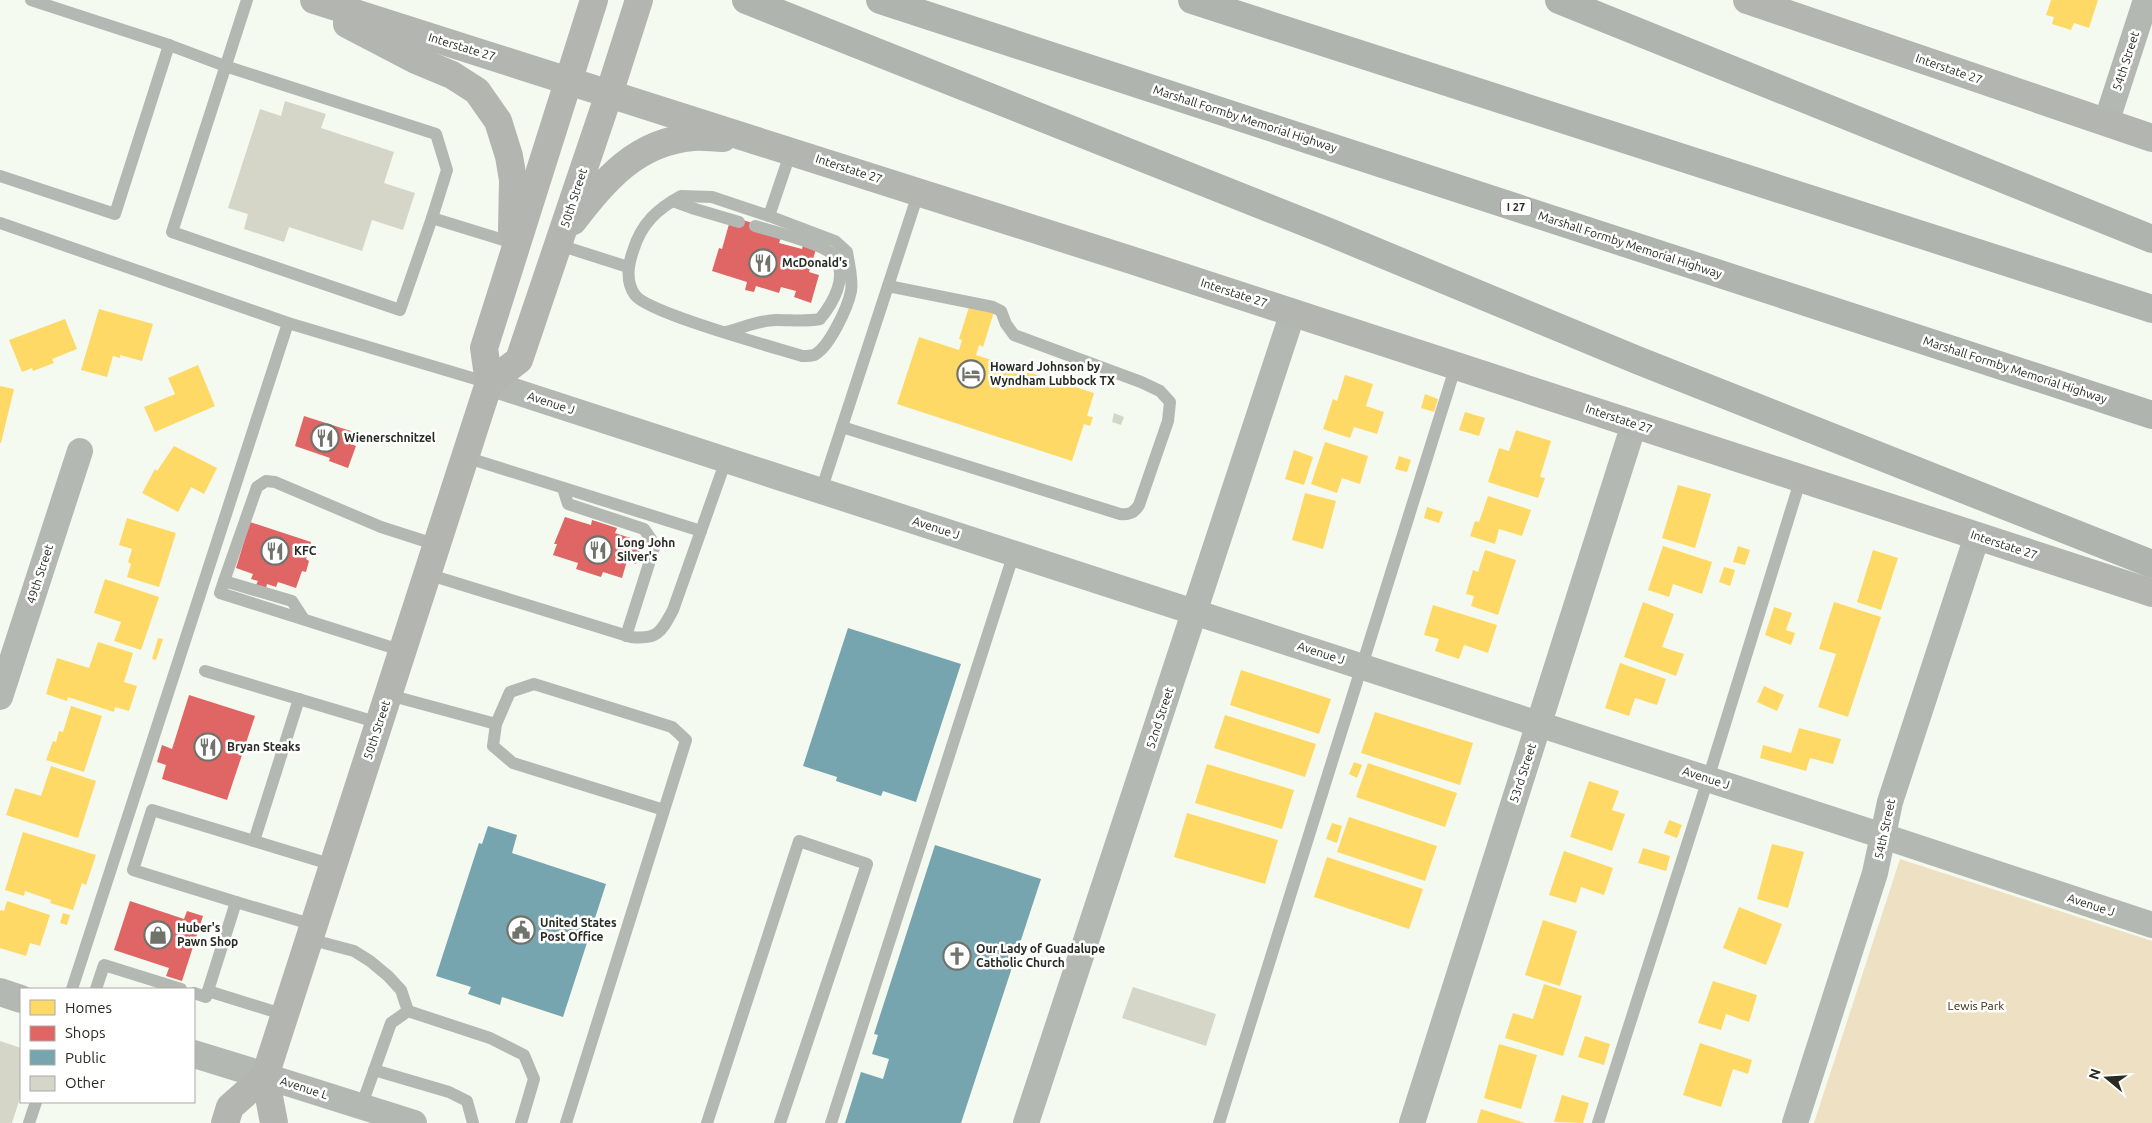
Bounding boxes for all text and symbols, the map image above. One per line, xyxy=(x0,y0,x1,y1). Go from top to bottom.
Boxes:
street label: 54th Street xyxy=(2110,29,2141,92)
street label: Interstate 27 xyxy=(427,30,497,63)
street label: Interstate 27 xyxy=(1914,51,1984,86)
street label: Marshall Formby Memorial Highway xyxy=(1152,83,1339,154)
street label: Interstate 27 xyxy=(814,152,884,185)
street label: 50th Street xyxy=(558,166,589,229)
road number: I 27 xyxy=(1501,198,1531,216)
street label: Marshall Formby Memorial Highway xyxy=(1537,209,1724,280)
restaurant icon: McDonald's xyxy=(748,248,778,278)
place label: McDonald's xyxy=(782,256,848,269)
street label: Interstate 27 xyxy=(1199,276,1269,309)
street label: Marshall Formby Memorial Highway xyxy=(1922,334,2109,405)
hotel icon: Howard Johnson by Wyndham Lubbock TX xyxy=(956,359,986,389)
place label: Howard Johnson by Wyndham Lubbock TX xyxy=(990,360,1115,387)
street label: Avenue J xyxy=(526,389,577,416)
street label: Interstate 27 xyxy=(1584,402,1654,435)
restaurant icon: Wienerschnitzel xyxy=(310,423,340,453)
place label: Wienerschnitzel xyxy=(344,431,436,444)
street label: Avenue J xyxy=(911,514,962,541)
street label: Interstate 27 xyxy=(1969,528,2039,561)
restaurant icon: Long John Silver's xyxy=(583,535,613,565)
restaurant icon: KFC xyxy=(260,536,290,566)
place label: Long John Silver's xyxy=(617,536,675,563)
street label: 49th Street xyxy=(24,542,55,605)
place label: KFC xyxy=(294,544,317,557)
street label: Avenue J xyxy=(1296,639,1347,666)
street label: 52nd Street xyxy=(1144,685,1176,750)
street label: 50th Street xyxy=(361,698,392,761)
restaurant icon: Bryan Steaks xyxy=(193,732,223,762)
place label: Bryan Steaks xyxy=(227,740,301,753)
street label: 53rd Street xyxy=(1507,741,1538,804)
street label: Avenue J xyxy=(1681,764,1732,791)
street label: 54th Street xyxy=(1872,797,1897,860)
street label: Avenue J xyxy=(2066,891,2117,918)
public building icon: United States Post Office xyxy=(506,915,536,945)
place label: United States Post Office xyxy=(540,916,617,943)
shop icon: Huber's Pawn Shop xyxy=(143,920,173,950)
place label: Huber's Pawn Shop xyxy=(177,921,238,948)
church icon: Our Lady of Guadalupe Catholic Church xyxy=(942,941,972,971)
place label: Our Lady of Guadalupe Catholic Church xyxy=(976,942,1105,969)
legend xyxy=(20,988,195,1103)
text: Homes xyxy=(65,999,112,1016)
park label: Lewis Park xyxy=(1948,999,2004,1012)
text: Shops xyxy=(65,1024,106,1041)
text: Public xyxy=(65,1049,106,1066)
north arrow xyxy=(2082,1053,2132,1103)
text: N xyxy=(2085,1067,2104,1081)
text: Other xyxy=(65,1074,105,1091)
street label: Avenue L xyxy=(279,1074,330,1101)

